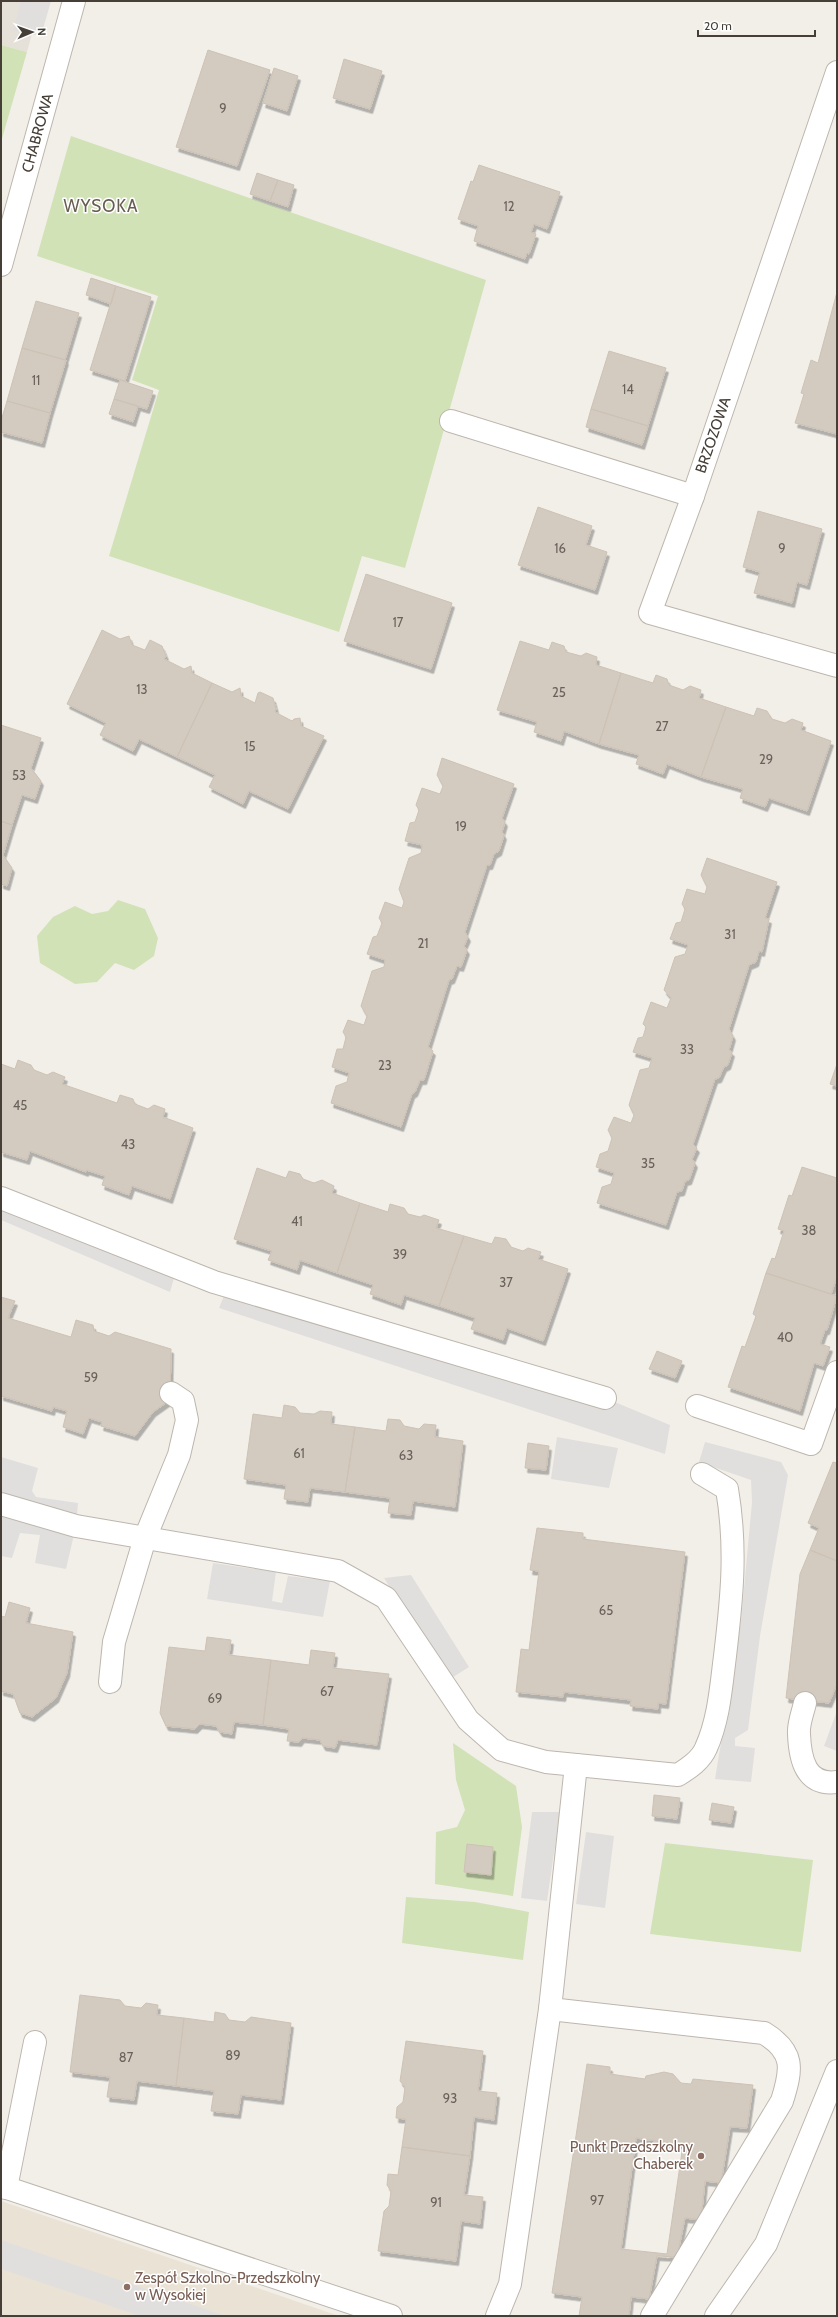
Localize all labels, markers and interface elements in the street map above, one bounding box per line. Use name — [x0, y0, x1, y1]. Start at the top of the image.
north arrow — [12, 12, 52, 52]
scale bar — [698, 12, 815, 38]
text: 20 m — [704, 18, 732, 33]
text: N — [35, 28, 49, 36]
street label: CHABROWA — [18, 91, 57, 175]
house number: 9 — [219, 100, 227, 116]
district label: WYSOKA — [64, 196, 138, 216]
house number: 12 — [503, 198, 515, 214]
house number: 11 — [32, 372, 40, 388]
house number: 14 — [622, 381, 634, 397]
street label: BRZOZOWA — [692, 394, 735, 476]
house number: 16 — [554, 540, 566, 556]
house number: 9 — [778, 540, 786, 556]
house number: 17 — [393, 614, 404, 630]
house number: 13 — [136, 681, 148, 697]
house number: 25 — [552, 684, 566, 700]
house number: 27 — [655, 718, 669, 734]
house number: 15 — [244, 738, 256, 754]
house number: 29 — [759, 751, 773, 767]
house number: 53 — [12, 767, 26, 783]
house number: 19 — [455, 818, 467, 834]
house number: 31 — [724, 926, 736, 942]
house number: 21 — [417, 935, 429, 951]
house number: 33 — [680, 1041, 694, 1057]
house number: 23 — [378, 1057, 392, 1073]
house number: 45 — [13, 1097, 27, 1113]
house number: 43 — [121, 1136, 135, 1152]
house number: 35 — [641, 1155, 655, 1171]
house number: 41 — [291, 1213, 303, 1229]
house number: 38 — [802, 1222, 817, 1238]
house number: 39 — [393, 1246, 407, 1262]
house number: 37 — [499, 1274, 513, 1290]
house number: 40 — [777, 1329, 793, 1345]
house number: 59 — [84, 1369, 98, 1385]
house number: 61 — [293, 1445, 305, 1461]
house number: 63 — [399, 1447, 413, 1463]
house number: 65 — [599, 1602, 613, 1618]
house number: 67 — [320, 1683, 334, 1699]
house number: 69 — [208, 1690, 222, 1706]
house number: 89 — [225, 2047, 241, 2063]
house number: 87 — [119, 2049, 134, 2065]
house number: 93 — [443, 2090, 457, 2106]
place label: Punkt Przedszkolny Chaberek — [570, 2138, 693, 2173]
marker: Punkt Przedszkolny Chaberek — [696, 2151, 706, 2161]
house number: 97 — [590, 2192, 604, 2208]
house number: 91 — [430, 2194, 442, 2210]
place label: Zespół Szkolno-Przedszkolny w Wysokiej — [135, 2269, 321, 2304]
marker: Zespół Szkolno-Przedszkolny w Wysokiej — [122, 2282, 132, 2292]

